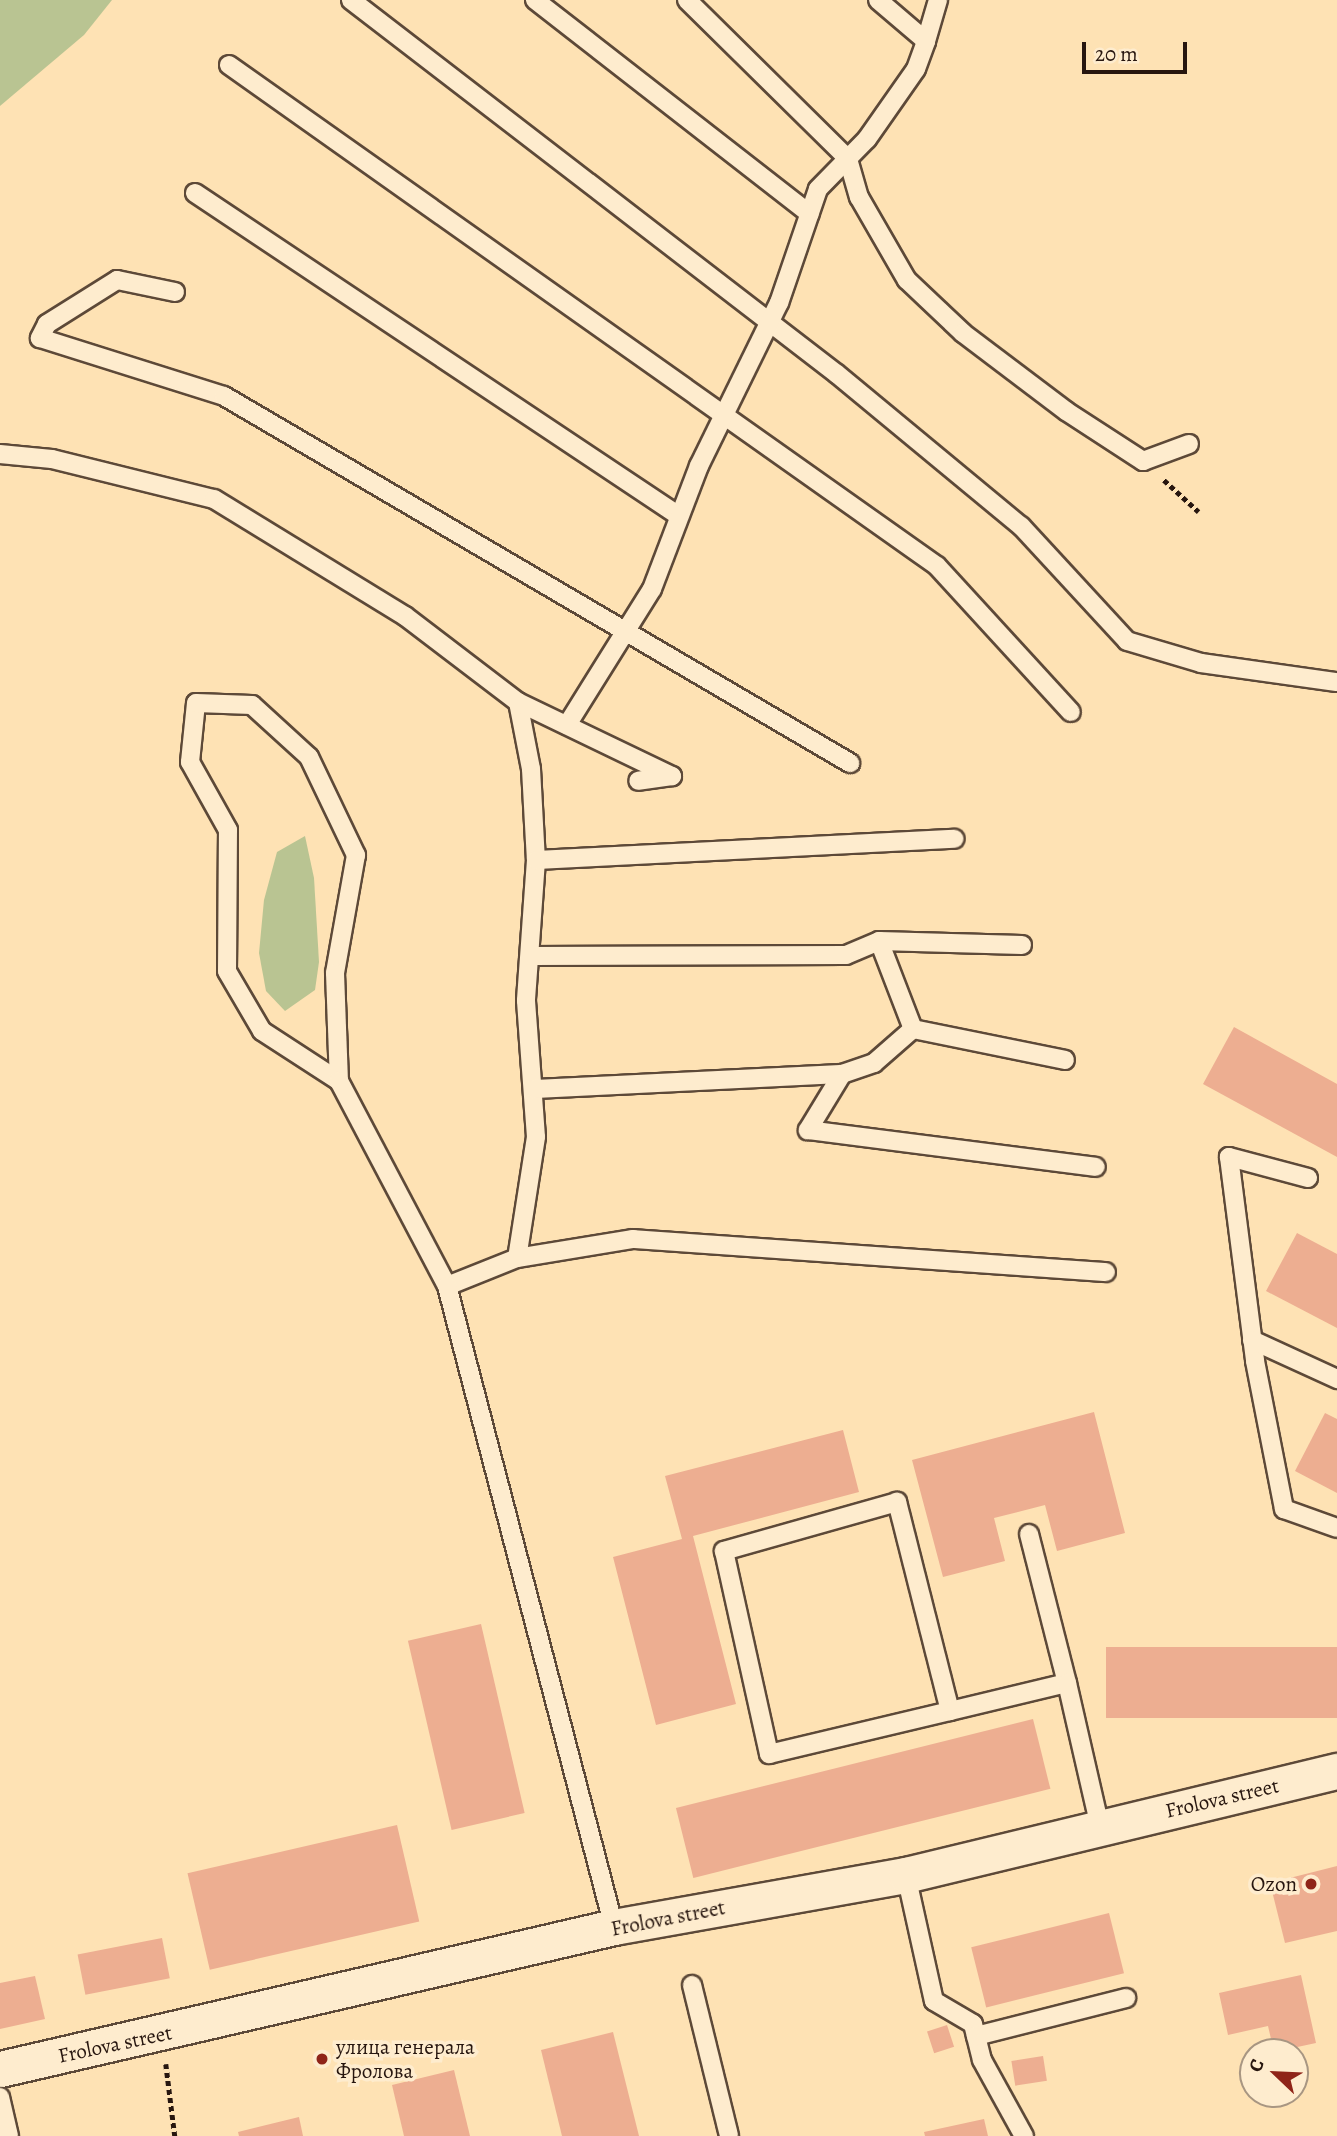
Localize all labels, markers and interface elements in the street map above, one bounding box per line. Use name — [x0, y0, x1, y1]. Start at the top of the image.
scale bar — [1085, 28, 1190, 72]
text: 20 m — [1095, 40, 1138, 68]
street label: Frolova street — [1163, 1773, 1281, 1823]
place label: Ozon — [1251, 1871, 1297, 1897]
marker: Ozon — [1303, 1876, 1319, 1892]
street label: Frolova street — [609, 1895, 727, 1941]
street label: Frolova street — [56, 2020, 174, 2068]
place label: улица генерала Фролова — [336, 2034, 475, 2084]
north arrow — [1239, 2038, 1309, 2108]
marker: улица генерала Фролова — [314, 2051, 330, 2067]
text: С — [1242, 2055, 1271, 2076]

